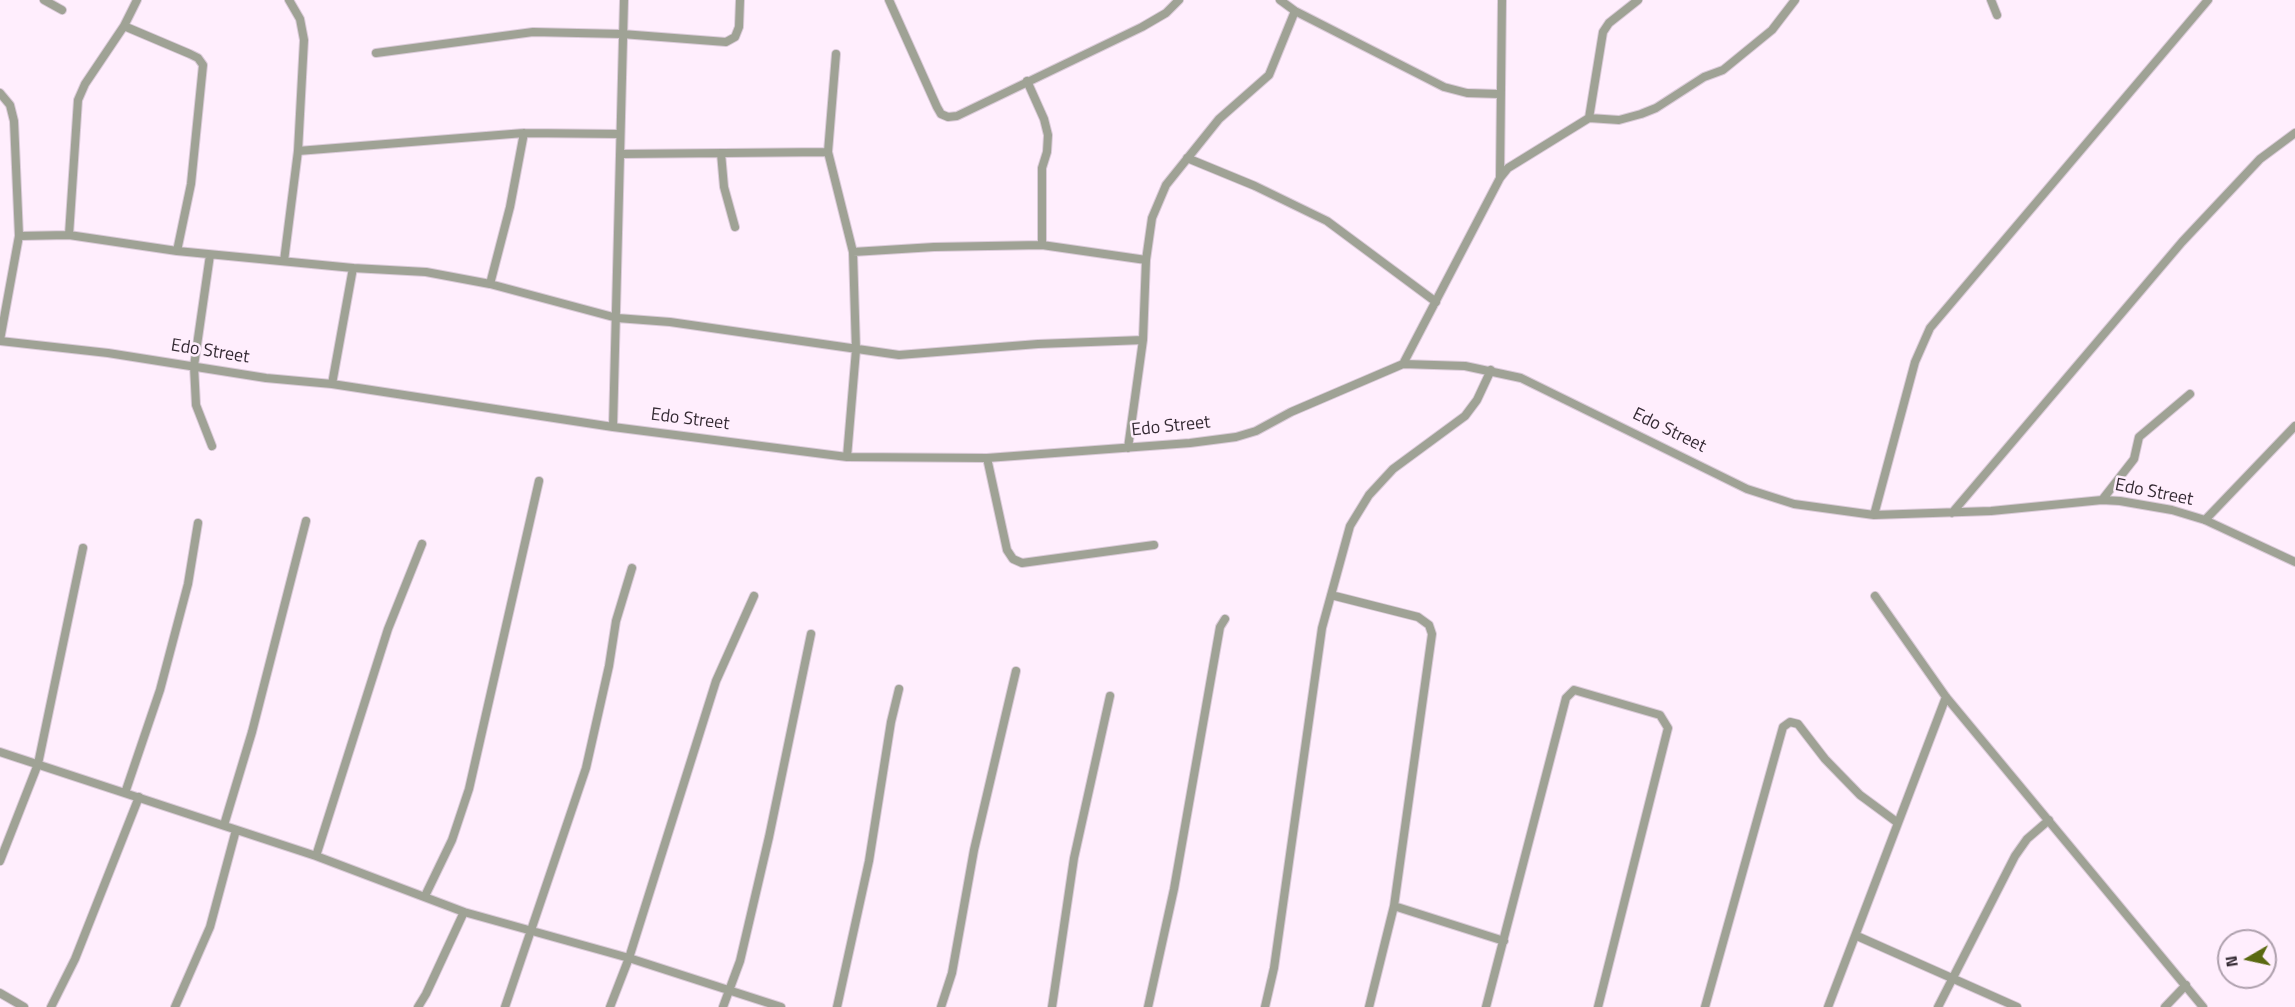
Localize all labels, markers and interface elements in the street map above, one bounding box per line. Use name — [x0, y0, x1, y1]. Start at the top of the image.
street label: Edo Street — [169, 335, 251, 369]
street label: Edo Street — [649, 404, 731, 436]
street label: Edo Street — [1629, 404, 1709, 458]
street label: Edo Street — [1130, 412, 1212, 442]
street label: Edo Street — [2113, 475, 2195, 511]
north arrow — [2217, 929, 2277, 989]
text: N — [2218, 954, 2244, 969]

